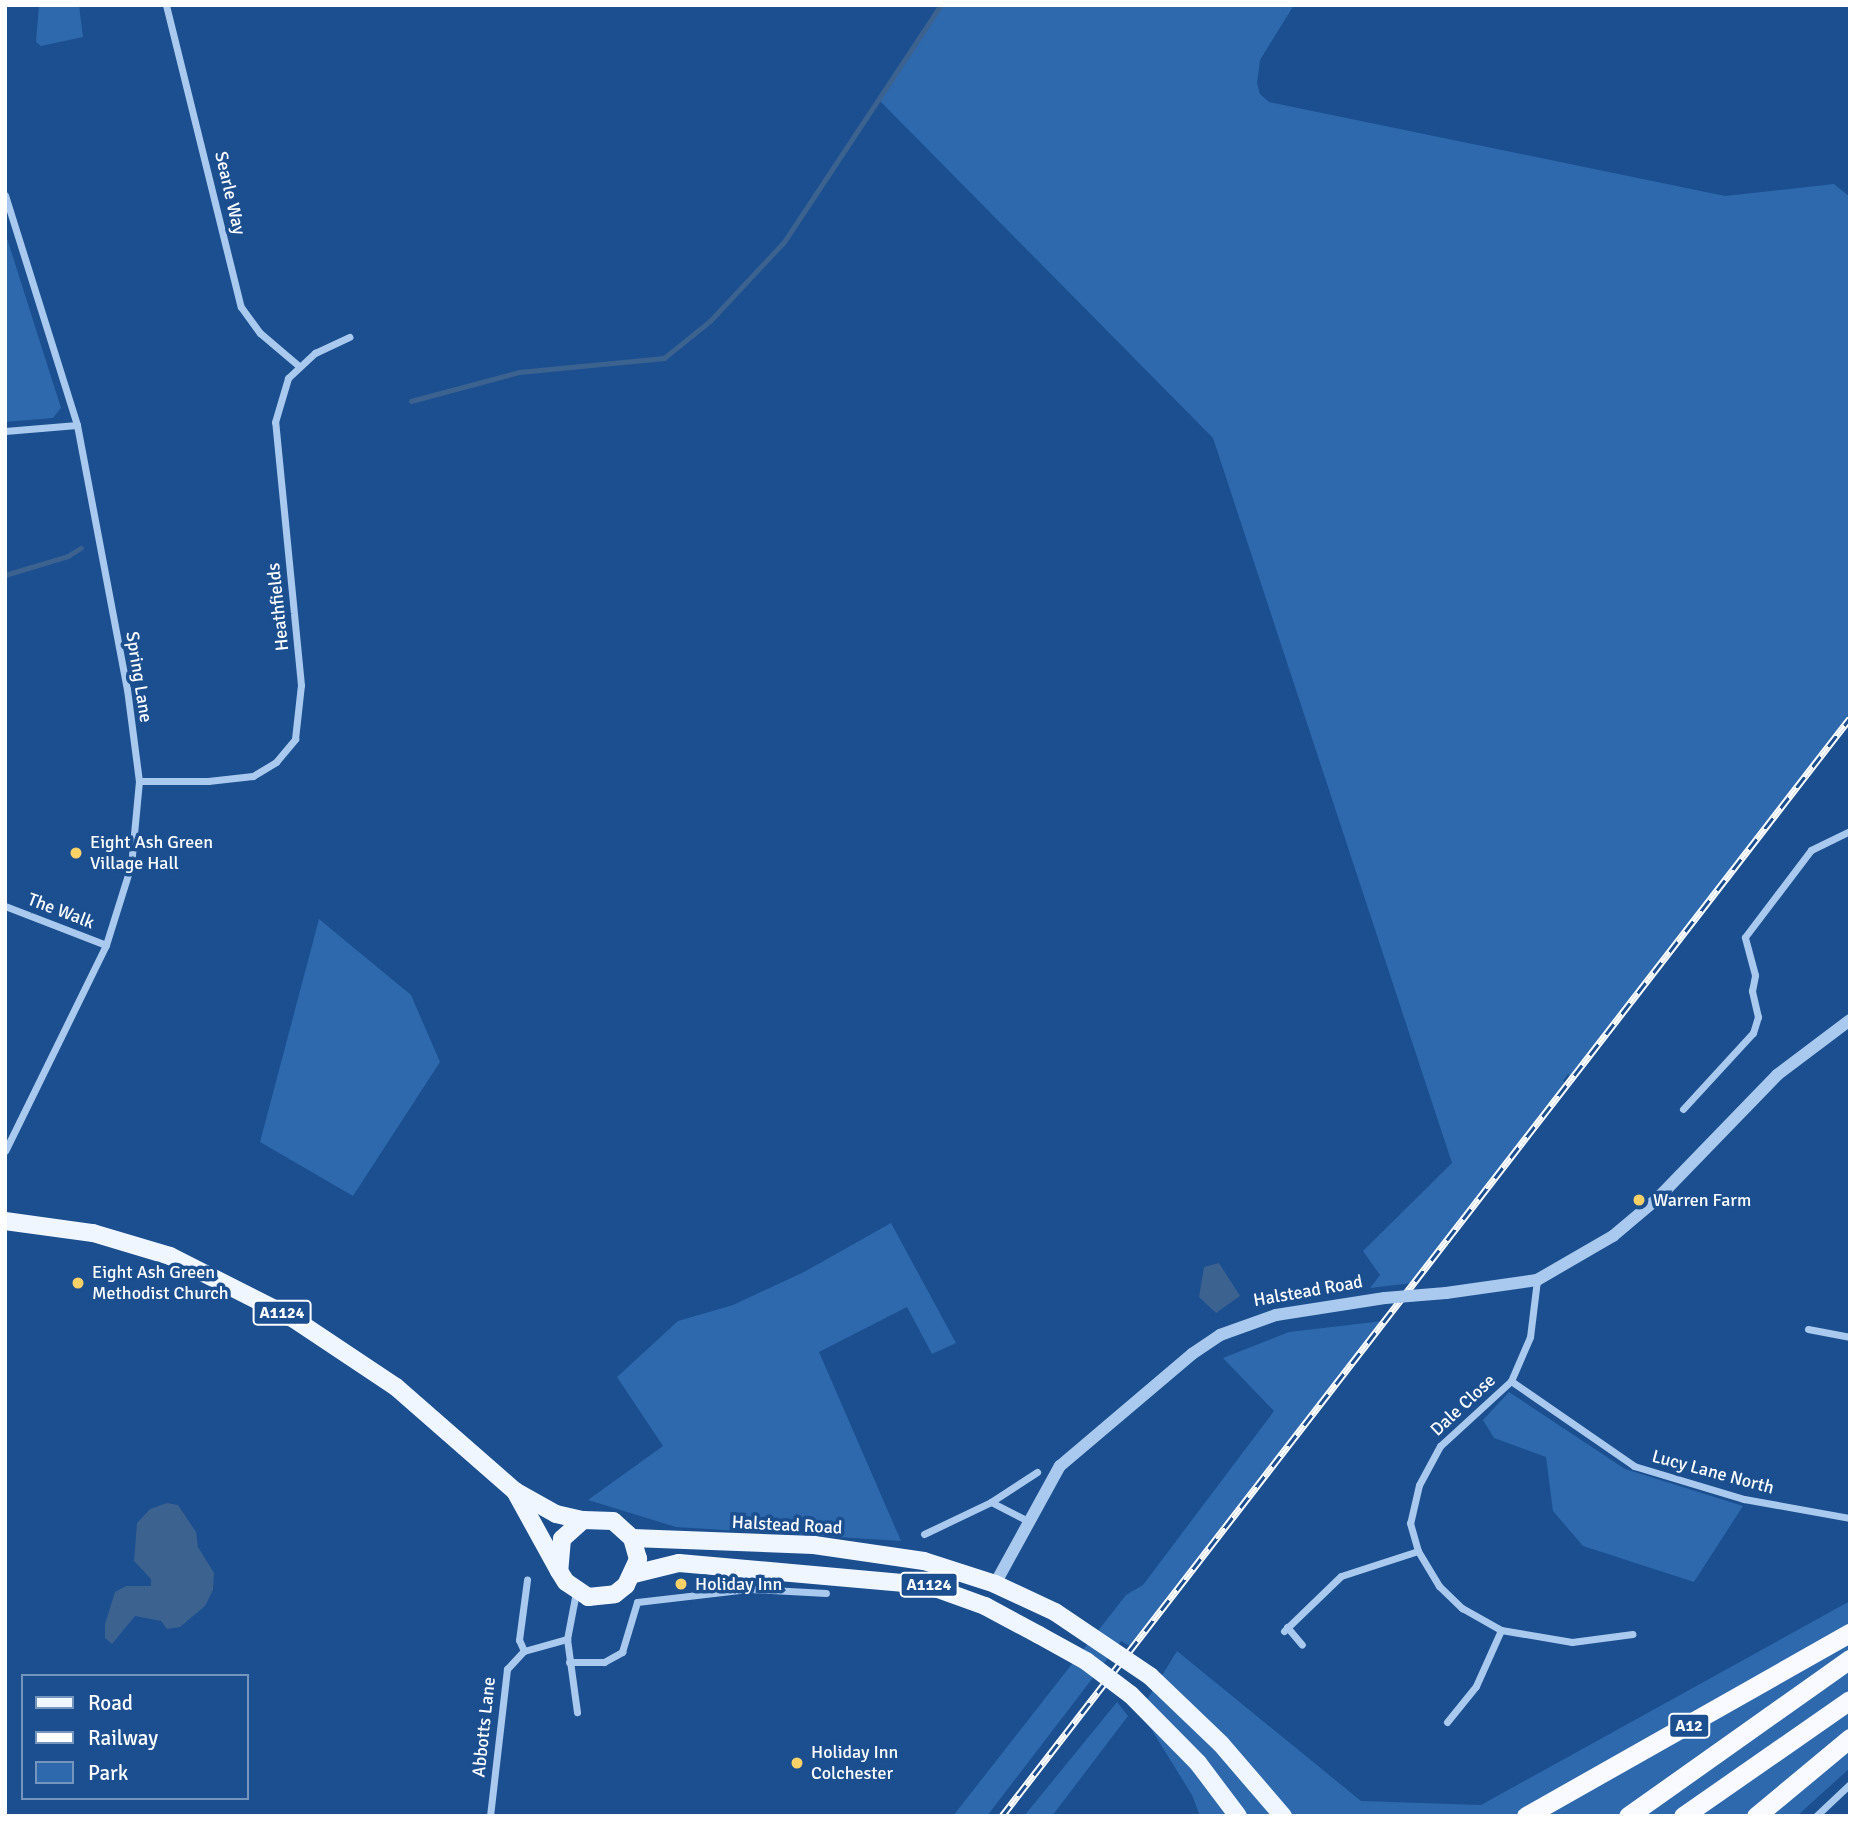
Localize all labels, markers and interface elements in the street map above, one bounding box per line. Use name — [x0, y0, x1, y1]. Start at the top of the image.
street label: Searle Way — [210, 149, 250, 237]
street label: Heathfields — [263, 562, 293, 652]
street label: Spring Lane — [121, 630, 157, 724]
place label: Eight Ash Green Village Hall — [90, 832, 213, 874]
marker: Eight Ash Green Village Hall — [68, 845, 84, 861]
street label: The Walk — [25, 888, 97, 934]
place label: Warren Farm — [1653, 1189, 1751, 1211]
marker: Warren Farm — [1631, 1192, 1647, 1208]
place label: Eight Ash Green Methodist Church — [92, 1262, 229, 1304]
street label: Halstead Road — [1252, 1271, 1364, 1311]
marker: Eight Ash Green Methodist Church — [70, 1275, 86, 1291]
road number: A1124 — [252, 1301, 312, 1326]
street label: Dale Close — [1426, 1370, 1500, 1440]
street label: Lucy Lane North — [1650, 1445, 1776, 1499]
street label: Halstead Road — [731, 1511, 843, 1539]
road number: A1124 — [899, 1572, 959, 1597]
place label: Holiday Inn — [695, 1573, 782, 1595]
marker: Holiday Inn — [673, 1576, 689, 1592]
legend — [21, 1674, 248, 1800]
street label: Abbotts Lane — [468, 1676, 500, 1778]
text: Road — [88, 1690, 133, 1716]
road number: A12 — [1668, 1714, 1710, 1738]
text: Railway — [88, 1725, 158, 1751]
place label: Holiday Inn Colchester — [811, 1742, 898, 1784]
marker: Holiday Inn Colchester — [789, 1755, 805, 1771]
text: Park — [88, 1760, 128, 1786]

